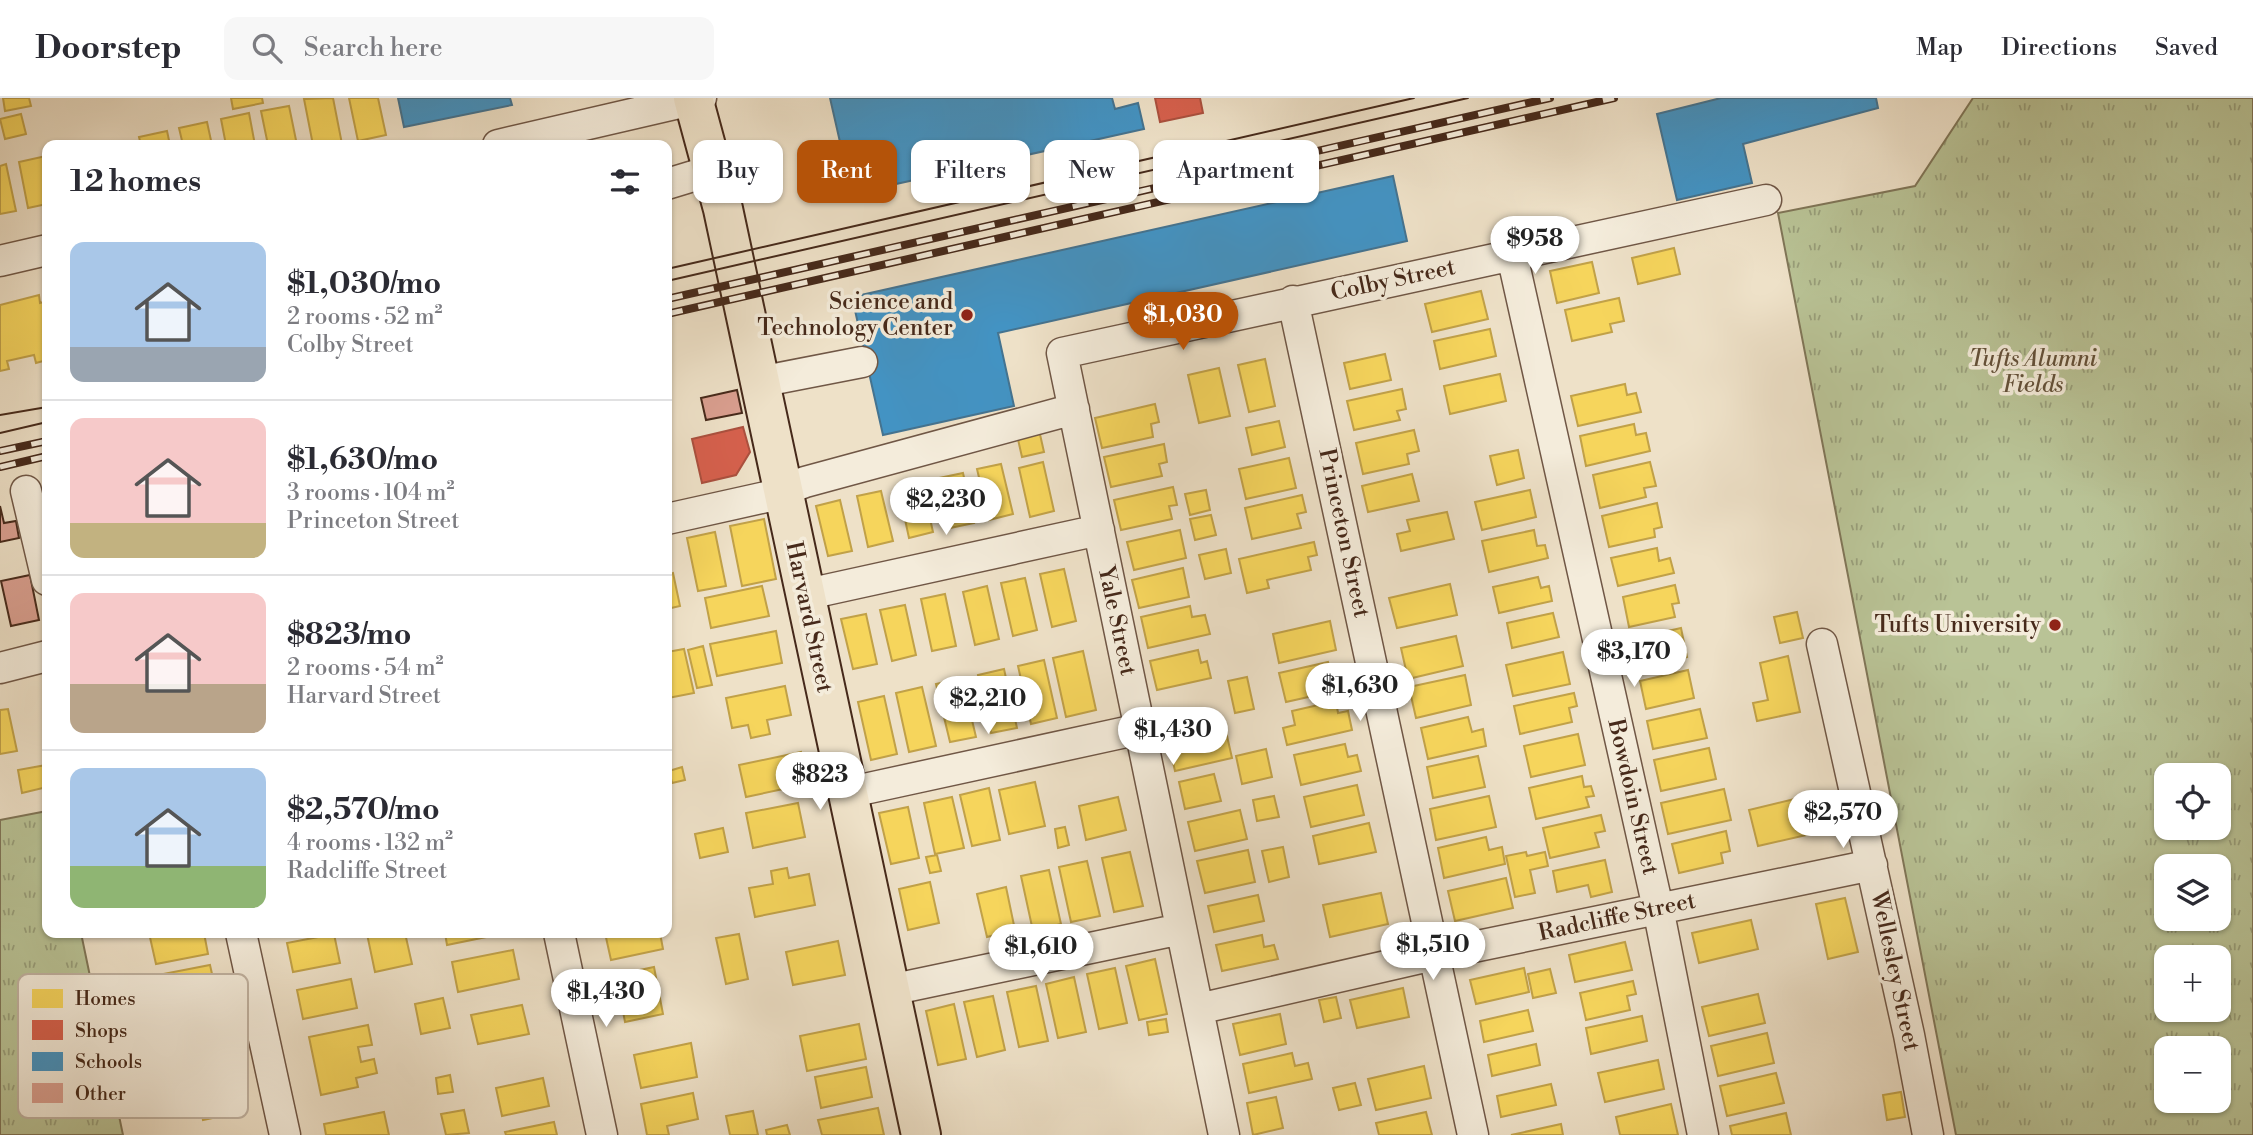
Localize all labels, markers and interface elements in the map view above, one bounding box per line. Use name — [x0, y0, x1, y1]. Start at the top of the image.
search box — [224, 17, 714, 80]
text: Doorstep — [35, 28, 182, 69]
icon: search — [248, 29, 286, 67]
text: Search here — [304, 32, 443, 64]
text: Map — [1916, 33, 1963, 63]
text: Directions — [2001, 33, 2117, 63]
text: Saved — [2155, 33, 2218, 63]
chip: Buy — [693, 140, 783, 203]
chip: Rent — [797, 140, 897, 203]
chip: Filters — [911, 140, 1030, 203]
chip: New — [1044, 140, 1139, 203]
chip: Apartment — [1153, 140, 1319, 203]
text: 12 homes — [70, 163, 201, 201]
icon: filters — [606, 163, 644, 201]
pin: $958 — [1494, 216, 1576, 276]
text: $958 — [1506, 225, 1564, 253]
street label: Colby Street — [1328, 253, 1458, 307]
text: $1,030/mo — [287, 265, 441, 303]
icon: home — [126, 270, 210, 354]
place label: Science and Technology Center — [757, 288, 953, 342]
pin: $1,030 — [1126, 292, 1240, 352]
text: $1,030 — [1143, 301, 1223, 329]
text: 2 rooms · 52 m² — [287, 303, 443, 331]
marker: Science and Technology Center — [959, 307, 975, 323]
text: Colby Street — [287, 331, 414, 359]
park label: Tufts Alumni Fields — [1969, 345, 2098, 399]
text: $1,630/mo — [287, 441, 438, 479]
icon: home — [126, 446, 210, 530]
street label: Princeton Street — [1312, 446, 1376, 620]
pin: $2,230 — [889, 478, 1003, 537]
text: 3 rooms · 104 m² — [287, 479, 455, 507]
text: $2,230 — [906, 486, 986, 514]
text: Princeton Street — [287, 507, 459, 535]
street label: Harvard Street — [779, 539, 839, 695]
street label: Yale Street — [1092, 563, 1142, 678]
place label: Tufts University — [1874, 611, 2042, 639]
text: $823/mo — [287, 616, 411, 654]
marker: Tufts University — [2047, 617, 2063, 633]
icon: home — [126, 621, 210, 705]
pin: $3,170 — [1577, 630, 1691, 689]
text: $3,170 — [1597, 638, 1671, 666]
text: 2 rooms · 54 m² — [287, 654, 444, 682]
pin: $1,630 — [1303, 664, 1417, 723]
text: $1,630 — [1321, 672, 1399, 700]
pin: $2,210 — [931, 676, 1045, 736]
text: Harvard Street — [287, 682, 441, 710]
text: $2,210 — [950, 685, 1026, 713]
pin: $1,430 — [1116, 708, 1230, 767]
street label: Bowdoin Street — [1601, 715, 1665, 878]
text: $1,430 — [1134, 716, 1212, 744]
pin: $823 — [779, 752, 861, 812]
text: $823 — [792, 761, 848, 789]
map controls — [2154, 763, 2231, 1113]
button: locate — [2154, 763, 2231, 840]
pin: $2,570 — [1786, 790, 1900, 850]
text: $2,570/mo — [287, 791, 440, 829]
icon: home — [126, 796, 210, 880]
text: $2,570 — [1804, 799, 1882, 827]
text: 4 rooms · 132 m² — [287, 829, 453, 857]
button: layers — [2154, 854, 2231, 931]
text: Radcliffe Street — [287, 857, 447, 885]
street label: Radcliffe Street — [1536, 887, 1698, 947]
street label: Wellesley Street — [1864, 887, 1926, 1054]
pin: $1,510 — [1376, 922, 1490, 982]
pin: $1,610 — [984, 924, 1098, 984]
text: $1,510 — [1396, 931, 1470, 959]
text: $1,610 — [1005, 933, 1077, 961]
button: + — [2154, 945, 2231, 1022]
pin: $1,430 — [549, 970, 663, 1029]
legend — [18, 974, 248, 1118]
text: $1,430 — [567, 978, 645, 1006]
text: Homes — [75, 987, 135, 1011]
text: Shops — [75, 1019, 127, 1043]
button: − — [2154, 1036, 2231, 1113]
text: Schools — [75, 1050, 142, 1074]
text: Other — [75, 1082, 126, 1106]

